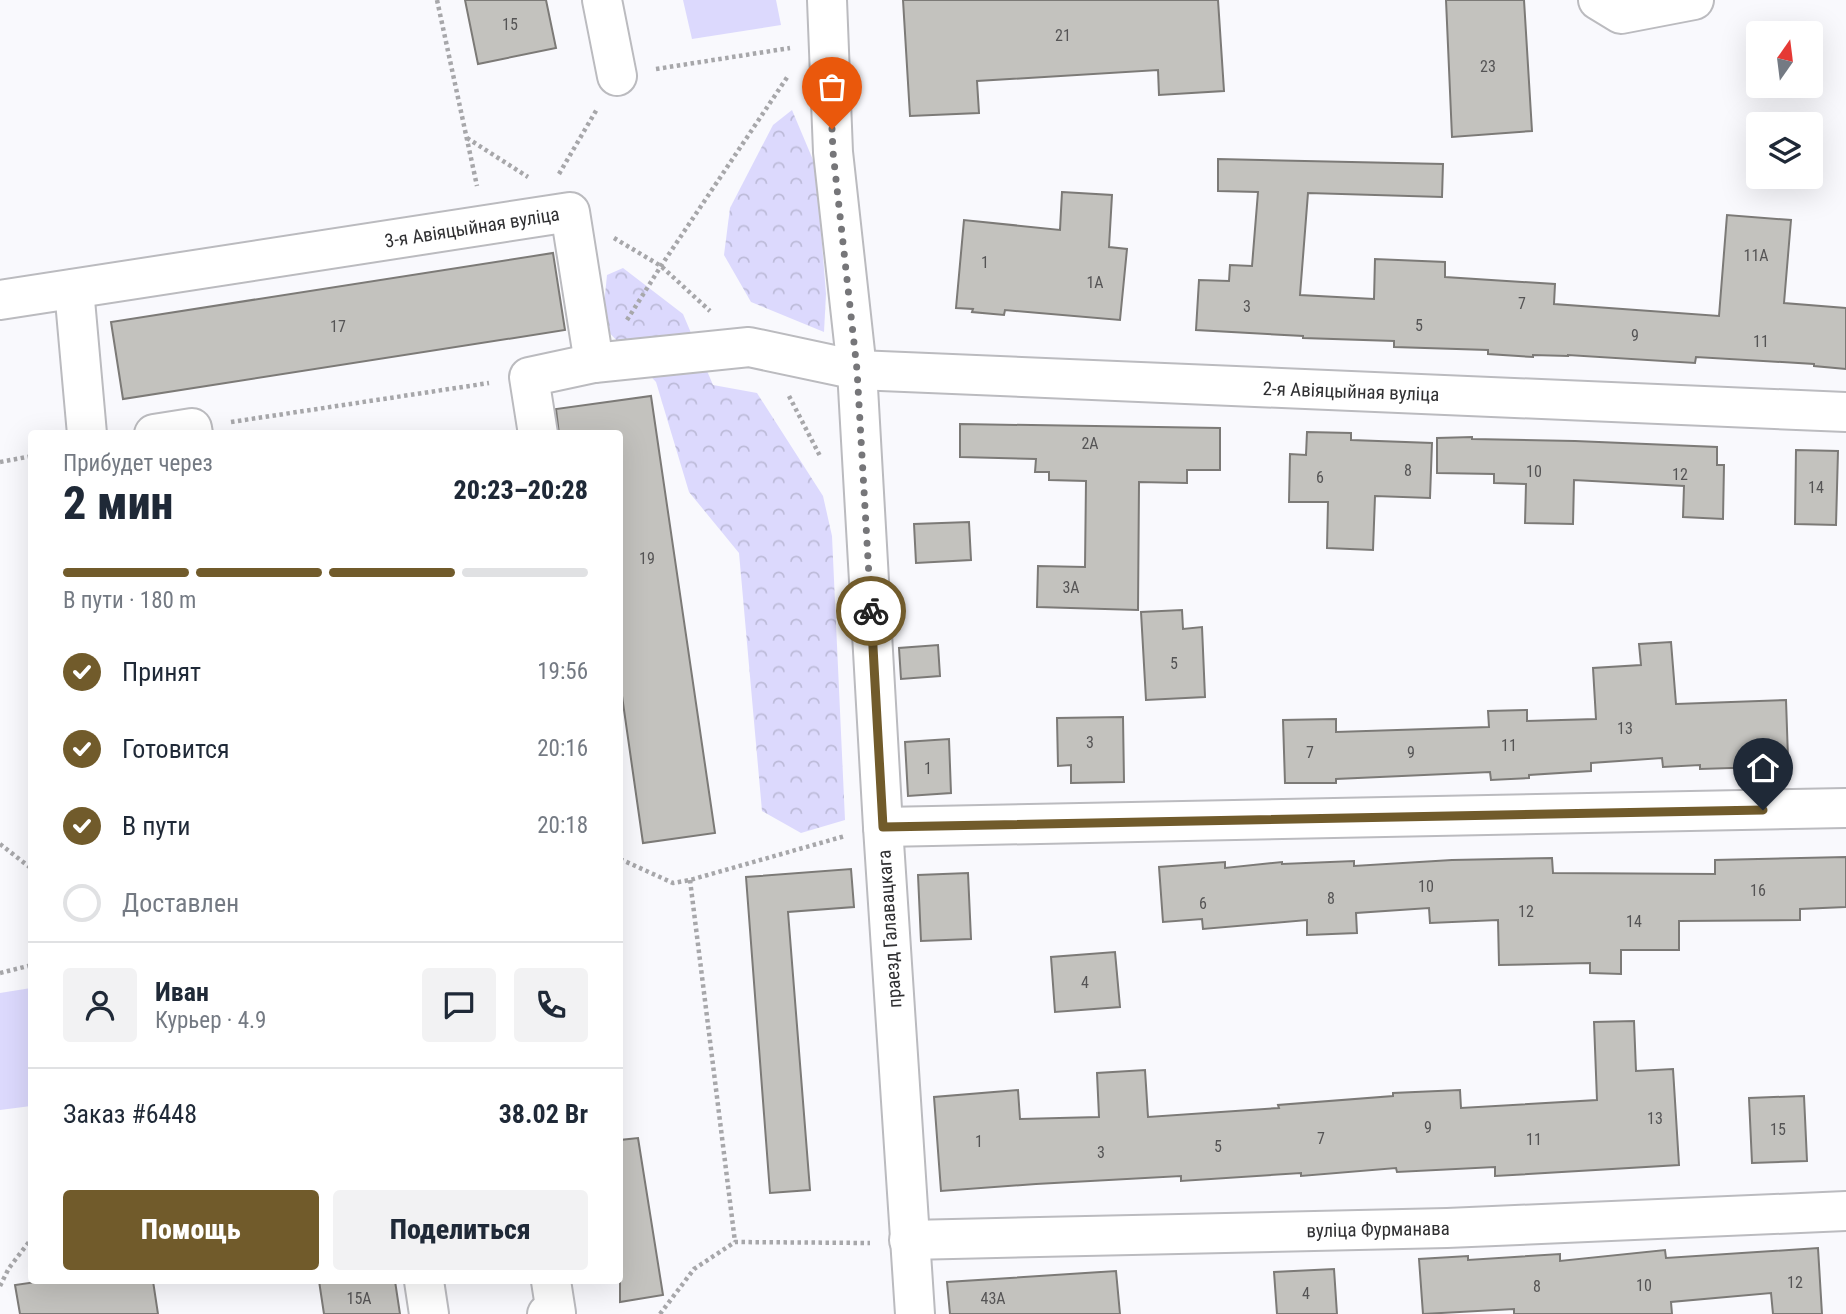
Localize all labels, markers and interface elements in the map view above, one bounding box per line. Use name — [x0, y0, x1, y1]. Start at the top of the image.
house number: 15 — [502, 15, 518, 34]
north arrow — [1746, 21, 1824, 98]
map controls — [1746, 21, 1823, 189]
house number: 21 — [1055, 26, 1071, 45]
pin — [802, 57, 862, 129]
house number: 23 — [1480, 57, 1496, 76]
icon: bag — [813, 68, 851, 106]
button: layers — [1746, 112, 1823, 189]
street label: 3-я Авіяцыйная вуліца — [383, 202, 561, 253]
house number: 11А — [1743, 246, 1769, 265]
house number: 1 — [981, 253, 989, 272]
house number: 1А — [1086, 273, 1104, 292]
house number: 7 — [1518, 294, 1526, 313]
house number: 3 — [1243, 297, 1251, 316]
house number: 5 — [1415, 316, 1423, 335]
house number: 17 — [330, 317, 346, 336]
house number: 9 — [1631, 326, 1639, 345]
house number: 11 — [1753, 332, 1769, 351]
street label: 2-я Авіяцыйная вуліца — [1262, 377, 1440, 406]
house number: 2А — [1081, 434, 1099, 453]
text: Прибудет через — [63, 450, 213, 477]
house number: 8 — [1404, 461, 1412, 480]
house number: 10 — [1526, 462, 1542, 481]
house number: 12 — [1672, 465, 1688, 484]
house number: 6 — [1316, 468, 1324, 487]
text: 20:23–20:28 — [454, 475, 588, 505]
text: 2 мин — [63, 476, 173, 530]
house number: 14 — [1808, 478, 1824, 497]
house number: 19 — [639, 549, 655, 568]
courier — [836, 576, 906, 646]
house number: 3А — [1062, 578, 1080, 597]
text: В пути · 180 m — [63, 587, 196, 614]
icon: bike — [852, 592, 890, 630]
icon: check — [63, 653, 101, 691]
house number: 5 — [1170, 654, 1178, 673]
text: Принят — [122, 657, 201, 687]
text: 19:56 — [537, 658, 588, 685]
house number: 13 — [1617, 719, 1633, 738]
icon: check — [63, 730, 101, 768]
house number: 3 — [1086, 733, 1094, 752]
text: Готовится — [122, 734, 230, 764]
text: 20:16 — [537, 735, 588, 762]
house number: 11 — [1501, 736, 1517, 755]
pin — [1733, 738, 1793, 810]
house number: 7 — [1306, 743, 1314, 762]
house number: 9 — [1407, 743, 1415, 762]
icon: home — [1744, 749, 1782, 787]
house number: 1 — [924, 759, 932, 778]
icon: check — [63, 807, 101, 845]
text: В пути — [122, 811, 191, 841]
text: 20:18 — [537, 812, 588, 839]
street label: праезд Галавацкага — [873, 849, 906, 1009]
house number: 10 — [1418, 877, 1434, 896]
house number: 16 — [1750, 881, 1766, 900]
text: Доставлен — [122, 888, 239, 918]
house number: 8 — [1327, 889, 1335, 908]
house number: 6 — [1199, 894, 1207, 913]
house number: 12 — [1518, 902, 1534, 921]
house number: 14 — [1626, 912, 1642, 931]
button: person — [63, 968, 137, 1042]
button: chat — [422, 968, 496, 1042]
button: phone — [514, 968, 588, 1042]
house number: 4 — [1081, 973, 1089, 992]
text: Иван — [155, 977, 209, 1007]
text: Курьер · 4.9 — [155, 1007, 266, 1034]
text: Заказ #6448 — [63, 1099, 197, 1129]
text: 38.02 Br — [499, 1099, 588, 1129]
house number: 13 — [1647, 1109, 1663, 1128]
house number: 9 — [1424, 1118, 1432, 1137]
house number: 15 — [1770, 1120, 1786, 1139]
house number: 7 — [1317, 1129, 1325, 1148]
house number: 11 — [1526, 1130, 1542, 1149]
house number: 1 — [975, 1132, 983, 1151]
house number: 5 — [1214, 1137, 1222, 1156]
house number: 3 — [1097, 1143, 1105, 1162]
button: Помощь — [63, 1190, 319, 1270]
button: Поделиться — [333, 1190, 588, 1270]
street label: вуліца Фурманава — [1306, 1217, 1450, 1242]
house number: 12 — [1787, 1273, 1803, 1292]
house number: 10 — [1636, 1276, 1652, 1295]
house number: 8 — [1533, 1277, 1541, 1296]
house number: 4 — [1302, 1284, 1310, 1303]
house number: 15А — [346, 1289, 372, 1308]
house number: 43А — [980, 1289, 1006, 1308]

